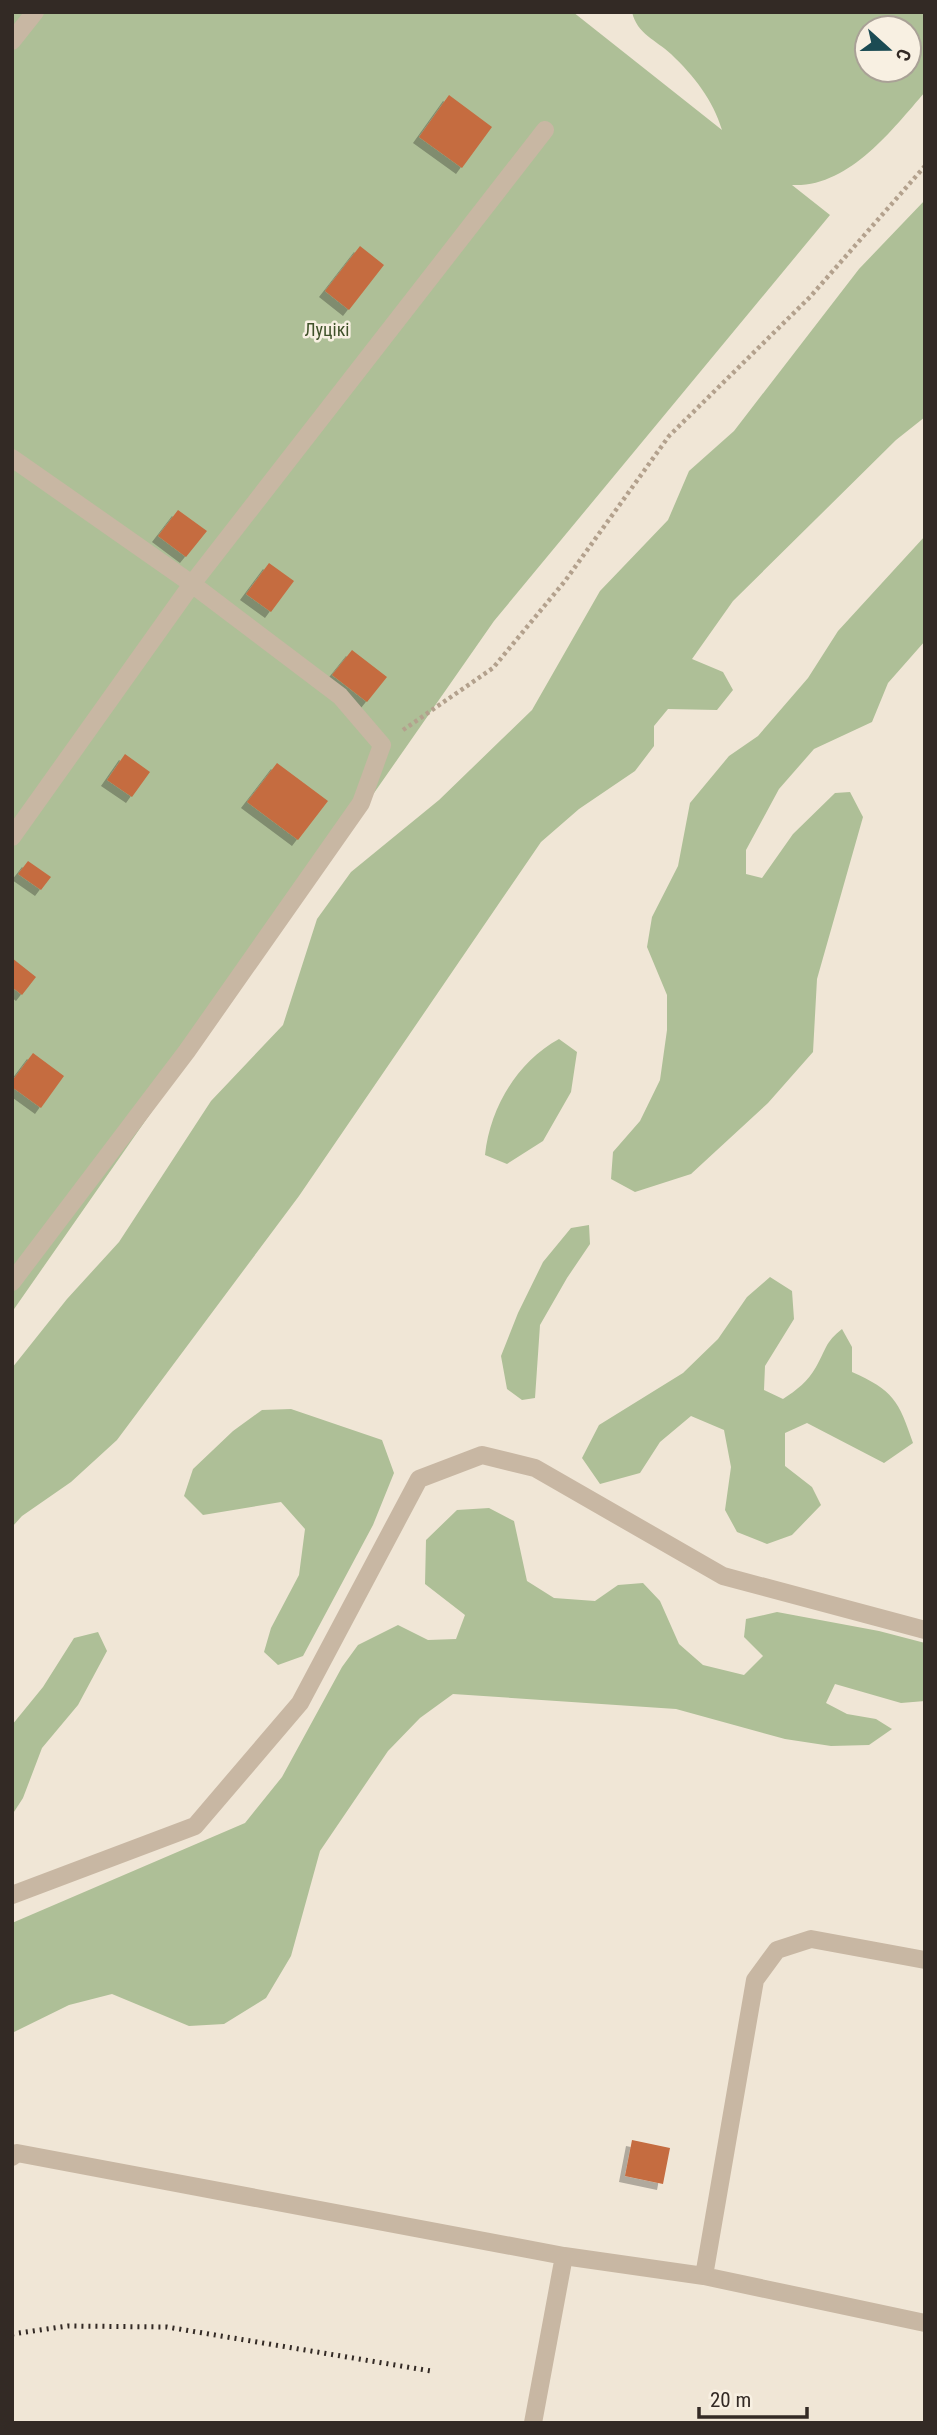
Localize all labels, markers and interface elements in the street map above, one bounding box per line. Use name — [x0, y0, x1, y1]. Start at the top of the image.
north arrow — [853, 14, 923, 84]
text: С — [891, 46, 916, 64]
park label: Луцікі — [305, 319, 349, 340]
scale bar — [699, 2376, 808, 2420]
text: 20 m — [710, 2388, 751, 2412]

